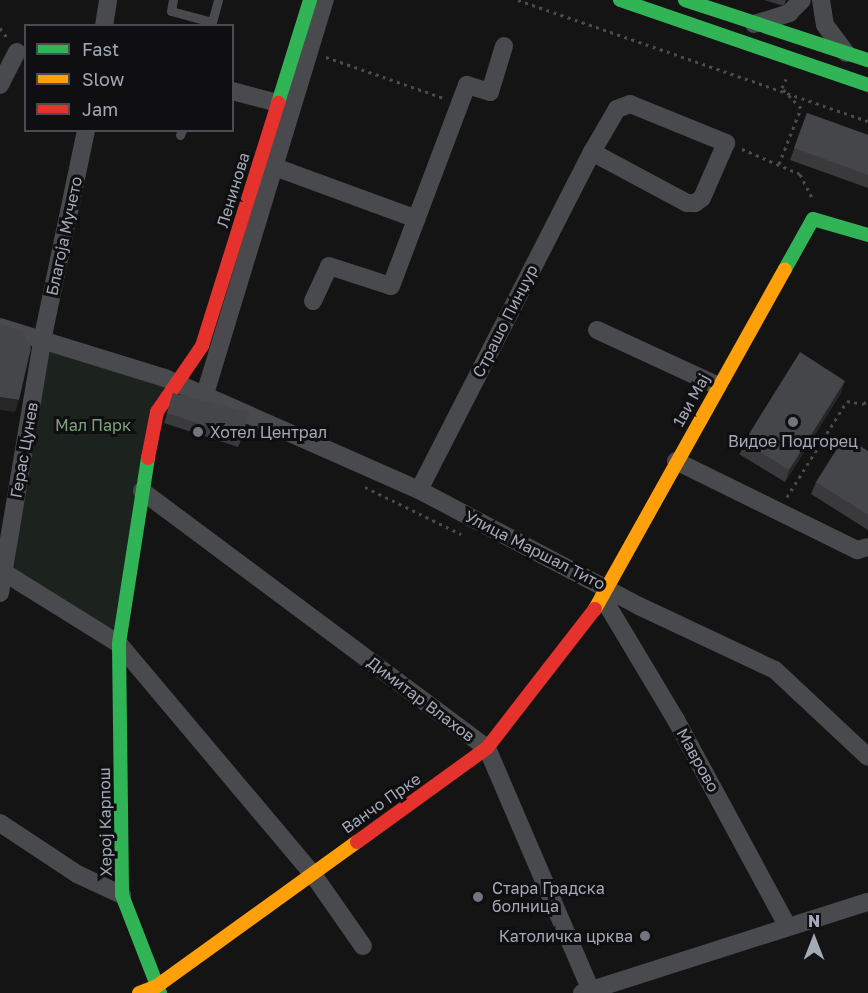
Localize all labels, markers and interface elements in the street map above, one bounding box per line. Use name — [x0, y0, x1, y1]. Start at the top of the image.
legend — [24, 24, 234, 132]
text: Fast — [82, 38, 119, 60]
text: Slow — [82, 68, 124, 90]
text: Jam — [82, 98, 118, 120]
street label: Ленинова — [212, 150, 254, 230]
street label: Благоја Мучето — [42, 175, 86, 297]
street label: Страшо Пинџур — [468, 261, 542, 381]
street label: 1ви Мај — [669, 370, 713, 430]
street label: Герас Цунев — [6, 401, 42, 499]
park label: Мал Парк — [55, 415, 131, 435]
marker: Видое Подгорец — [786, 415, 800, 429]
place label: Хотел Централ — [210, 422, 327, 442]
marker: Хотел Централ — [191, 425, 205, 439]
place label: Видое Подгорец — [728, 431, 858, 451]
street label: Улица Маршал Тито — [461, 506, 609, 594]
street label: Димитар Влахов — [364, 652, 478, 746]
street label: Маврово — [673, 725, 723, 795]
street label: Херој Карпош — [94, 767, 116, 877]
street label: Ванчо Прке — [338, 769, 424, 837]
place label: Стара Градска болница — [492, 878, 605, 916]
marker: Стара Градска болница — [469, 888, 487, 906]
north arrow — [784, 909, 844, 969]
text: N — [808, 911, 820, 931]
place label: Католичка црква — [499, 926, 633, 946]
marker: Католичка црква — [638, 929, 652, 943]

